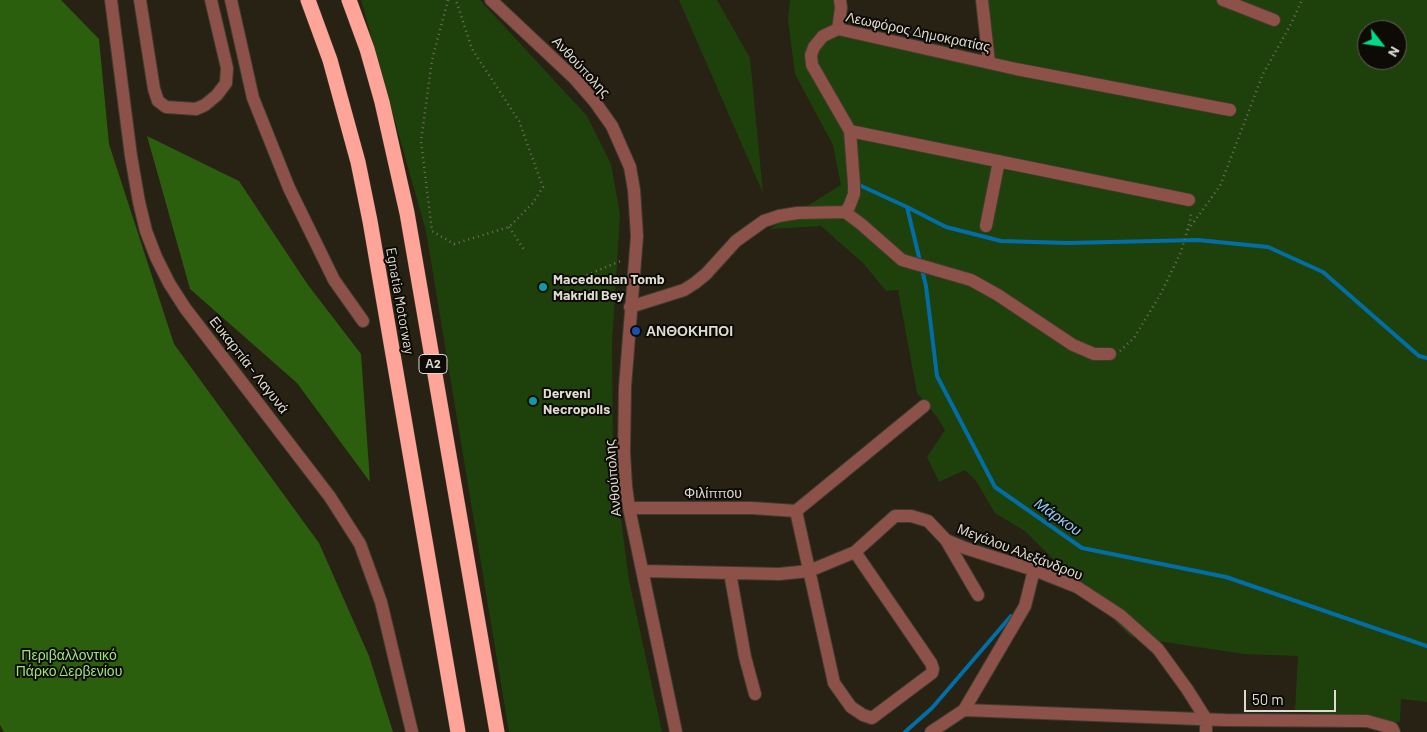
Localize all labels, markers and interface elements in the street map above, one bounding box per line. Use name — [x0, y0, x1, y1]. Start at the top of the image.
street label: Λεωφόρος Δημοκρατίας — [844, 8, 992, 56]
north arrow — [1357, 20, 1407, 70]
street label: Ανθούπολης — [548, 33, 614, 101]
text: N — [1385, 44, 1404, 61]
street label: Egnatia Motorway — [382, 246, 418, 356]
place label: Macedonian Tomb Makridi Bey — [553, 271, 665, 304]
marker: Macedonian Tomb Makridi Bey — [537, 281, 549, 293]
street label: Ευκαρπία - Λαγυνά — [206, 313, 292, 417]
place label: ΑΝΘΟΚΗΠΟΙ — [646, 323, 733, 339]
marker: ΑΝΘΟΚΗΠΟΙ — [630, 325, 642, 337]
road number: Α2 — [419, 354, 447, 374]
place label: Derveni Necropolis — [543, 385, 610, 418]
marker: Derveni Necropolis — [527, 395, 539, 407]
street label: Ανθούπολης — [601, 439, 625, 517]
street label: Φιλίππου — [684, 485, 742, 501]
water label: Μάρκου — [1031, 494, 1085, 540]
street label: Μεγάλου Αλεξάνδρου — [955, 520, 1085, 584]
park label: Περιβαλλοντικό Πάρκο Δερβενίου — [16, 647, 122, 680]
scale bar — [1247, 680, 1340, 712]
text: 50 m — [1252, 690, 1284, 708]

